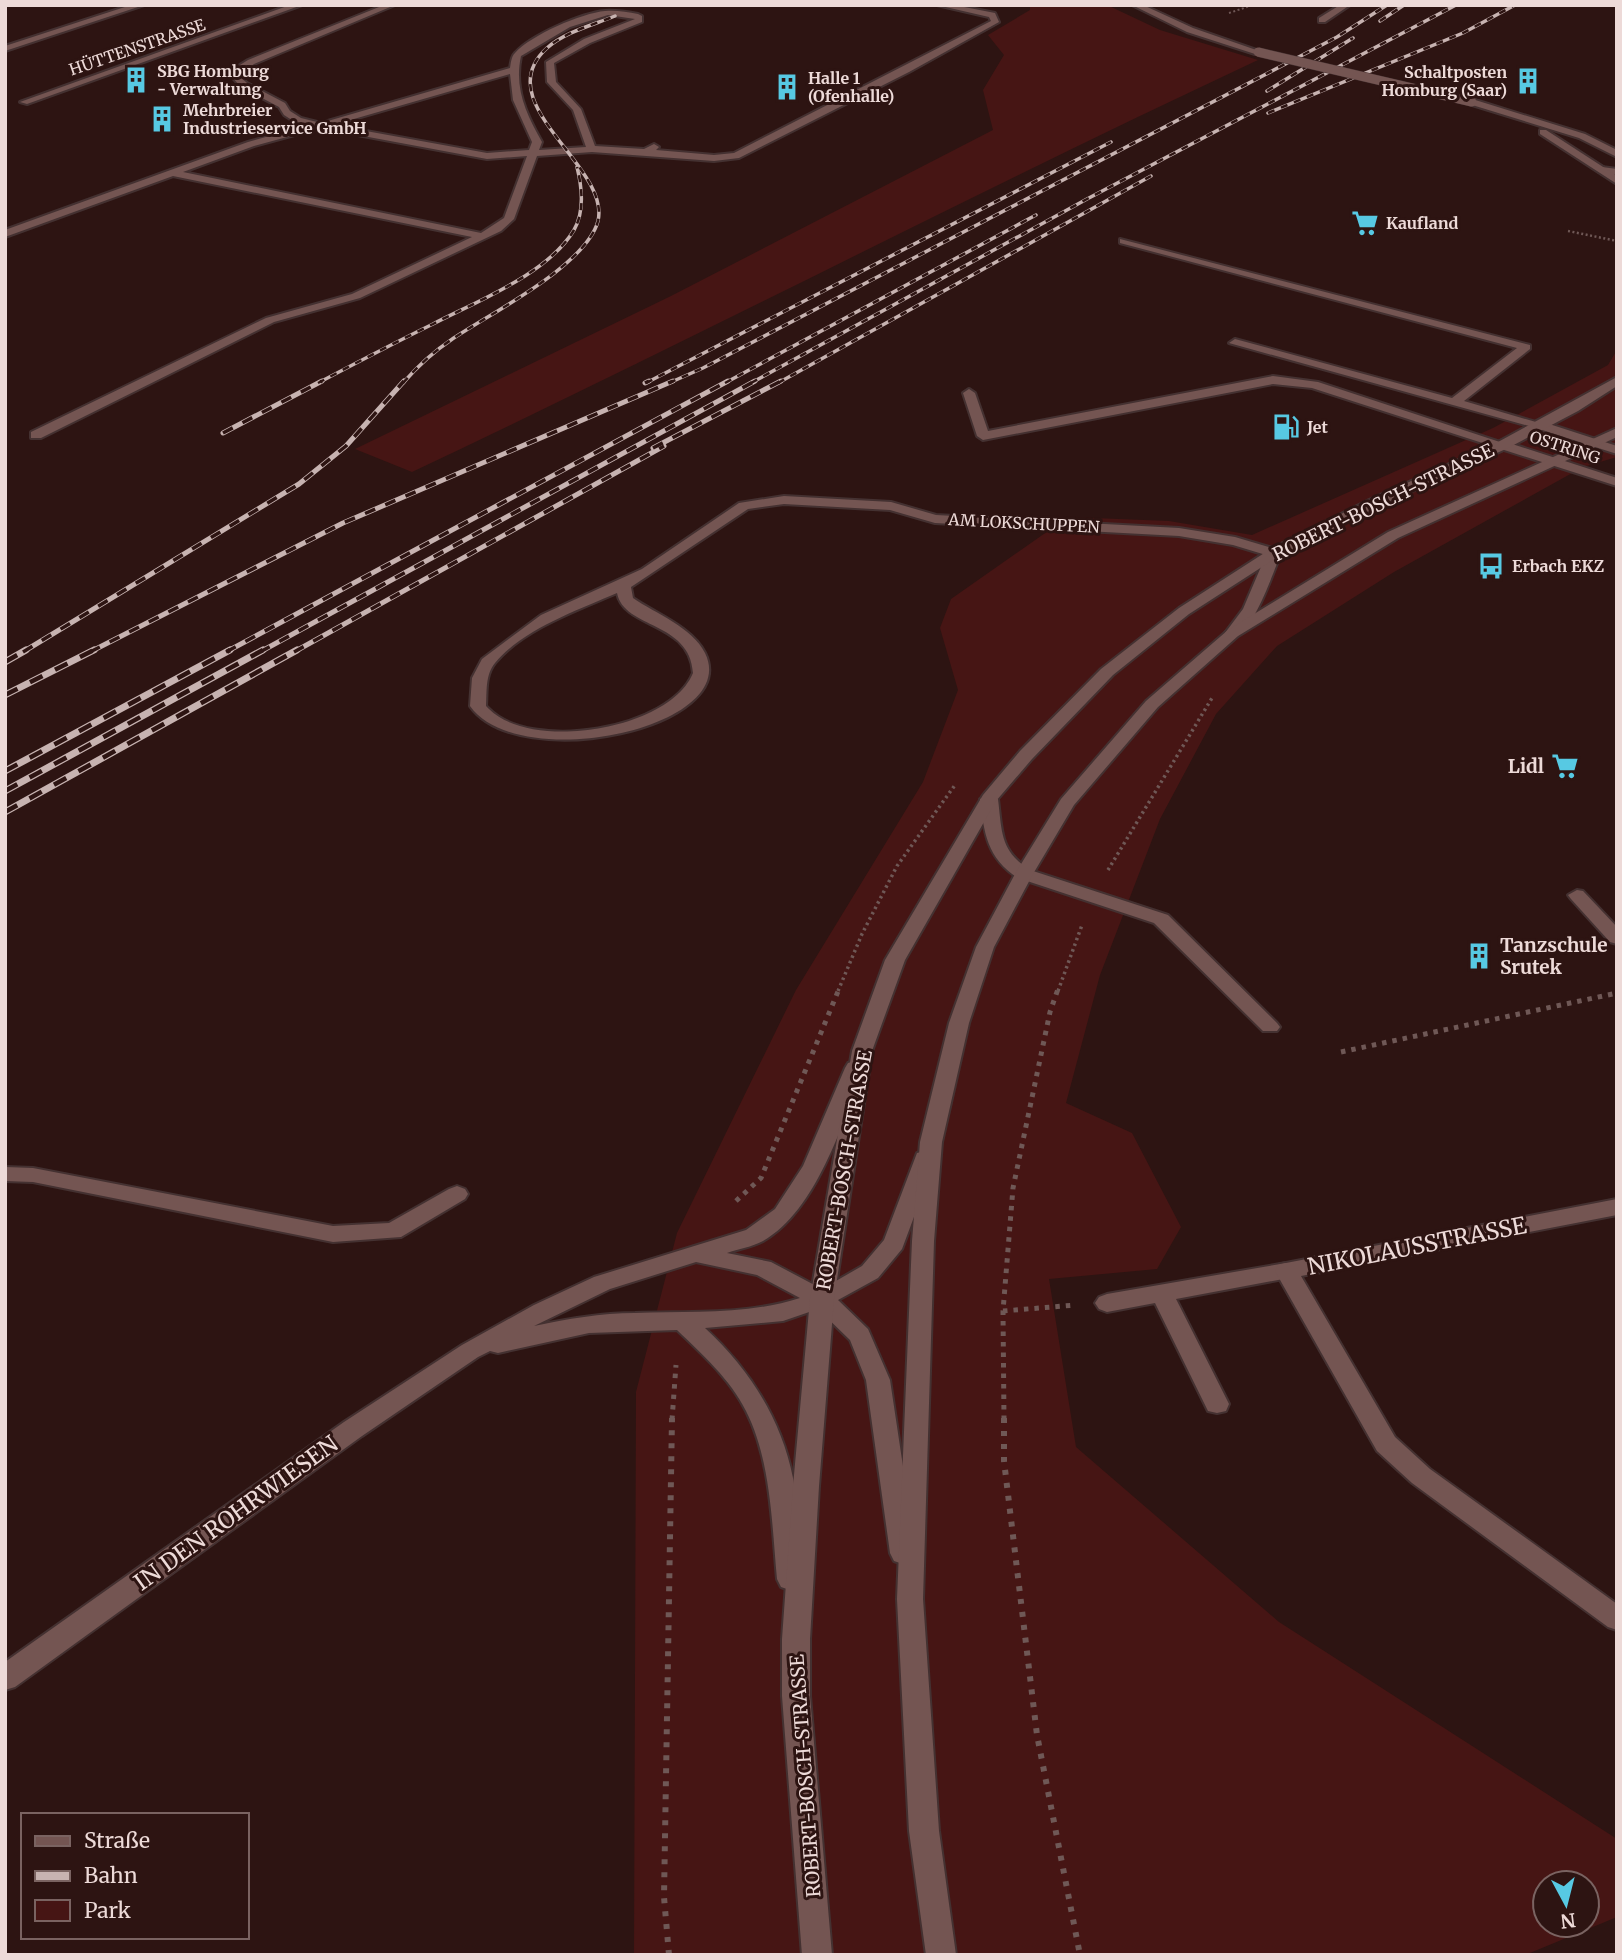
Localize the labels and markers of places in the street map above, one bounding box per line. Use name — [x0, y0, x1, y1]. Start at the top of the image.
place label: SBG Homburg - Verwaltung — [157, 61, 269, 99]
place label: Schaltposten Homburg (Saar) — [1382, 62, 1507, 100]
building icon: SBG Homburg - Verwaltung — [121, 65, 151, 95]
building icon: Schaltposten Homburg (Saar) — [1513, 66, 1543, 96]
place label: Halle 1 (Ofenhalle) — [808, 68, 894, 106]
building icon: Halle 1 (Ofenhalle) — [772, 72, 802, 102]
place label: Mehrbreier Industrieservice GmbH — [183, 100, 367, 138]
building icon: Mehrbreier Industrieservice GmbH — [147, 104, 177, 134]
supermarket icon: Kaufland — [1350, 208, 1380, 238]
place label: Kaufland — [1386, 213, 1459, 233]
fuel station icon: Jet — [1271, 412, 1301, 442]
place label: Jet — [1306, 417, 1328, 437]
bus stop icon: Erbach EKZ — [1476, 551, 1506, 581]
place label: Erbach EKZ — [1512, 556, 1604, 576]
supermarket icon: Lidl — [1550, 751, 1580, 781]
place label: Lidl — [1508, 754, 1544, 778]
place label: Tanzschule Srutek — [1500, 933, 1608, 979]
building icon: Tanzschule Srutek — [1464, 941, 1494, 971]

